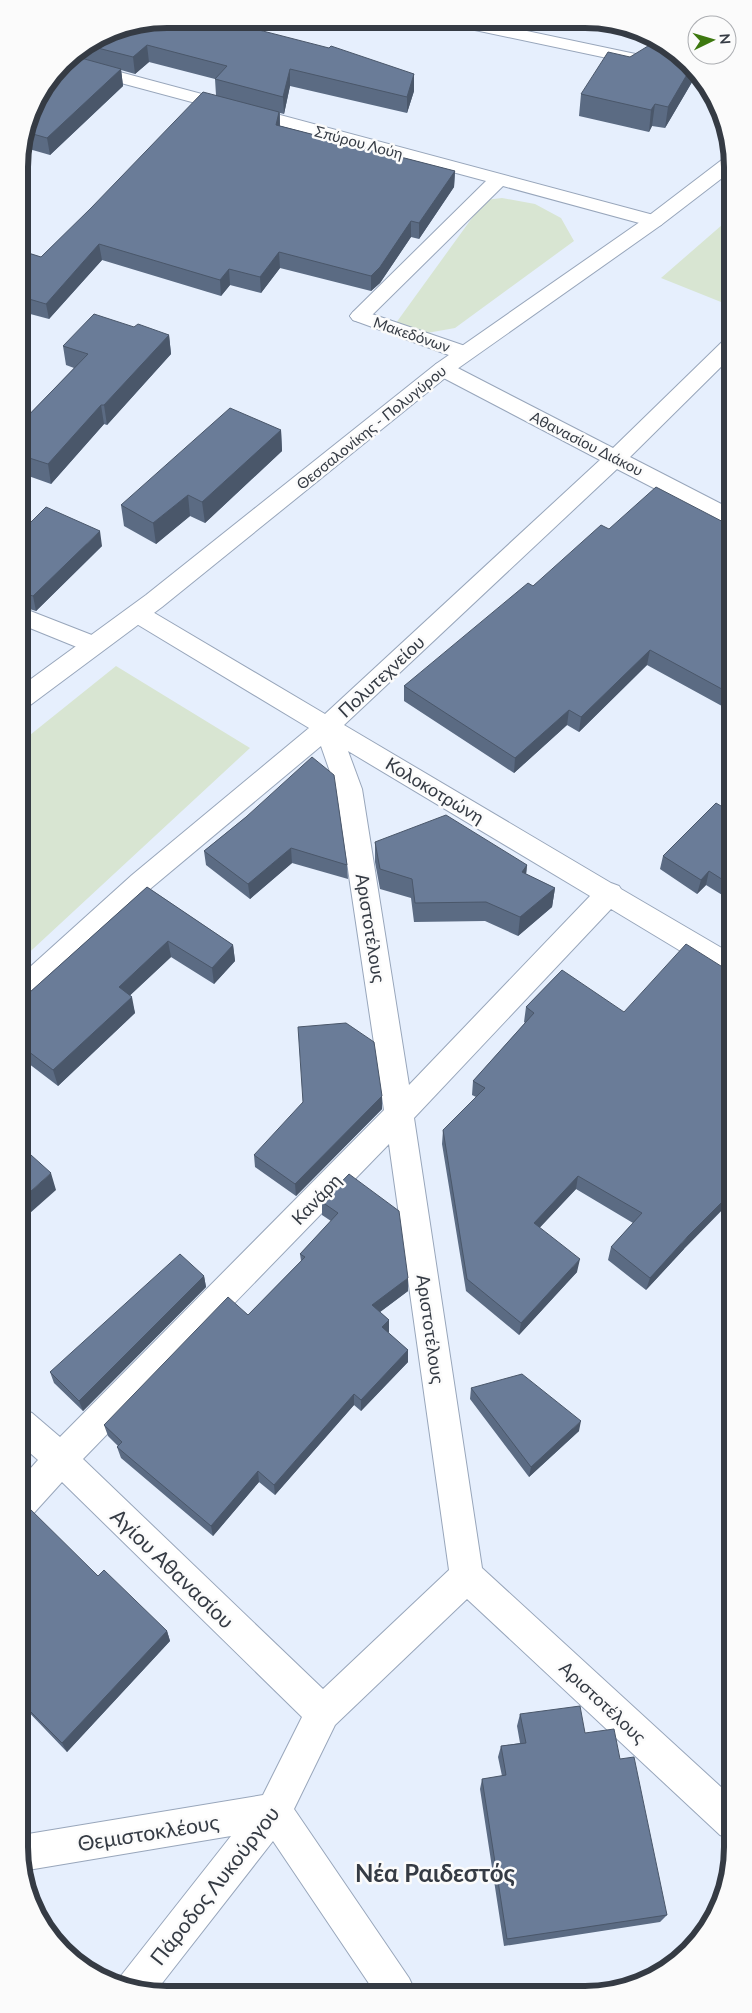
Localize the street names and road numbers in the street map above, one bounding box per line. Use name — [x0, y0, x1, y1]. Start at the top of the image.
street label: Σπύρου Λούη — [313, 122, 405, 162]
street label: Μακεδόνων — [371, 312, 453, 356]
street label: Θεσσαλονίκης - Πολυγύρου — [293, 361, 449, 493]
street label: Αθανασίου Διάκου — [528, 407, 646, 479]
street label: Πολυτεχνείου — [333, 630, 429, 722]
street label: Κολοκοτρώνη — [382, 752, 488, 828]
street label: Αριστοτέλους — [352, 872, 391, 985]
street label: Κανάρη — [286, 1169, 346, 1229]
street label: Αριστοτέλους — [412, 1273, 450, 1386]
street label: Αγίου Αθανασίου — [106, 1503, 240, 1633]
street label: Αριστοτέλους — [555, 1656, 651, 1748]
street label: Πάροδος Λυκούργου — [144, 1801, 284, 1969]
street label: Θεμιστοκλέους — [76, 1808, 221, 1856]

